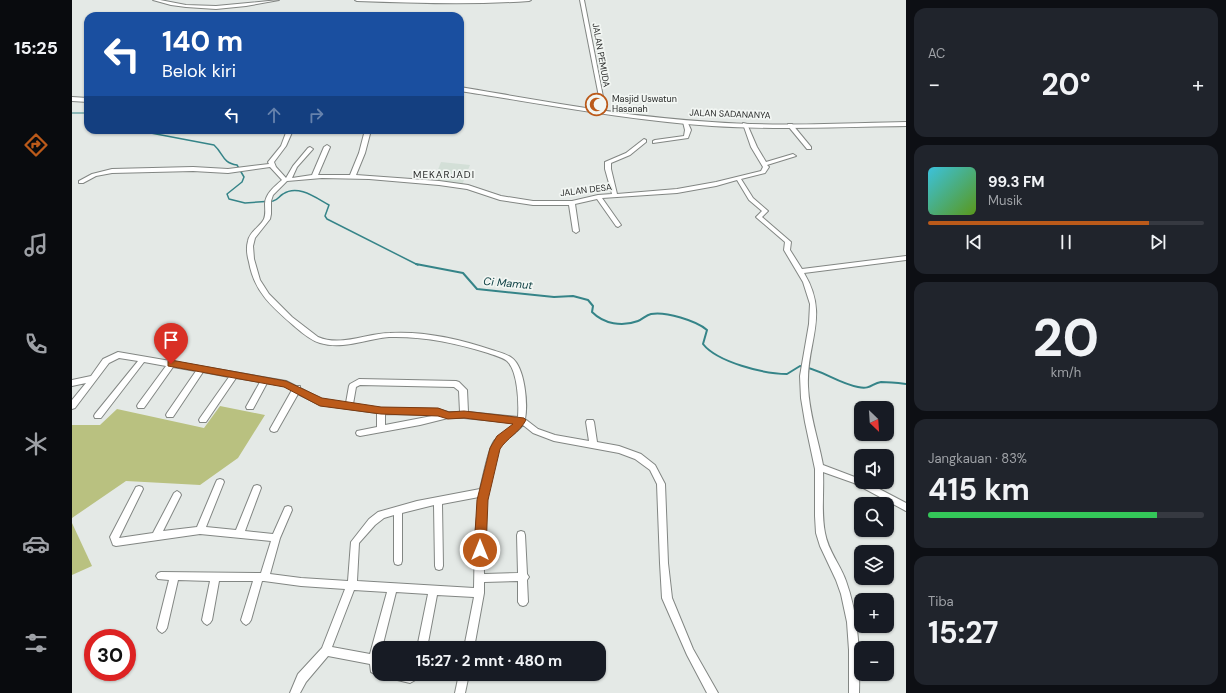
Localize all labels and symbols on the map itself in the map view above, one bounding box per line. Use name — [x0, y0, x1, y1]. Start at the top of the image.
street label: JALAN PEMUDA — [589, 22, 613, 88]
mosque icon: Masjid Uswatun Hasanah — [583, 91, 609, 117]
place label: Masjid Uswatun Hasanah — [612, 93, 677, 115]
street label: JALAN SADANANYA — [689, 107, 771, 121]
district label: MEKARJADI — [413, 168, 475, 181]
street label: JALAN DESA — [559, 181, 613, 199]
water label: Ci Mamut — [483, 274, 534, 292]
pin — [154, 323, 188, 364]
north arrow — [854, 401, 894, 441]
position arrow — [459, 529, 501, 571]
speed limit sign: 30 — [84, 629, 136, 681]

